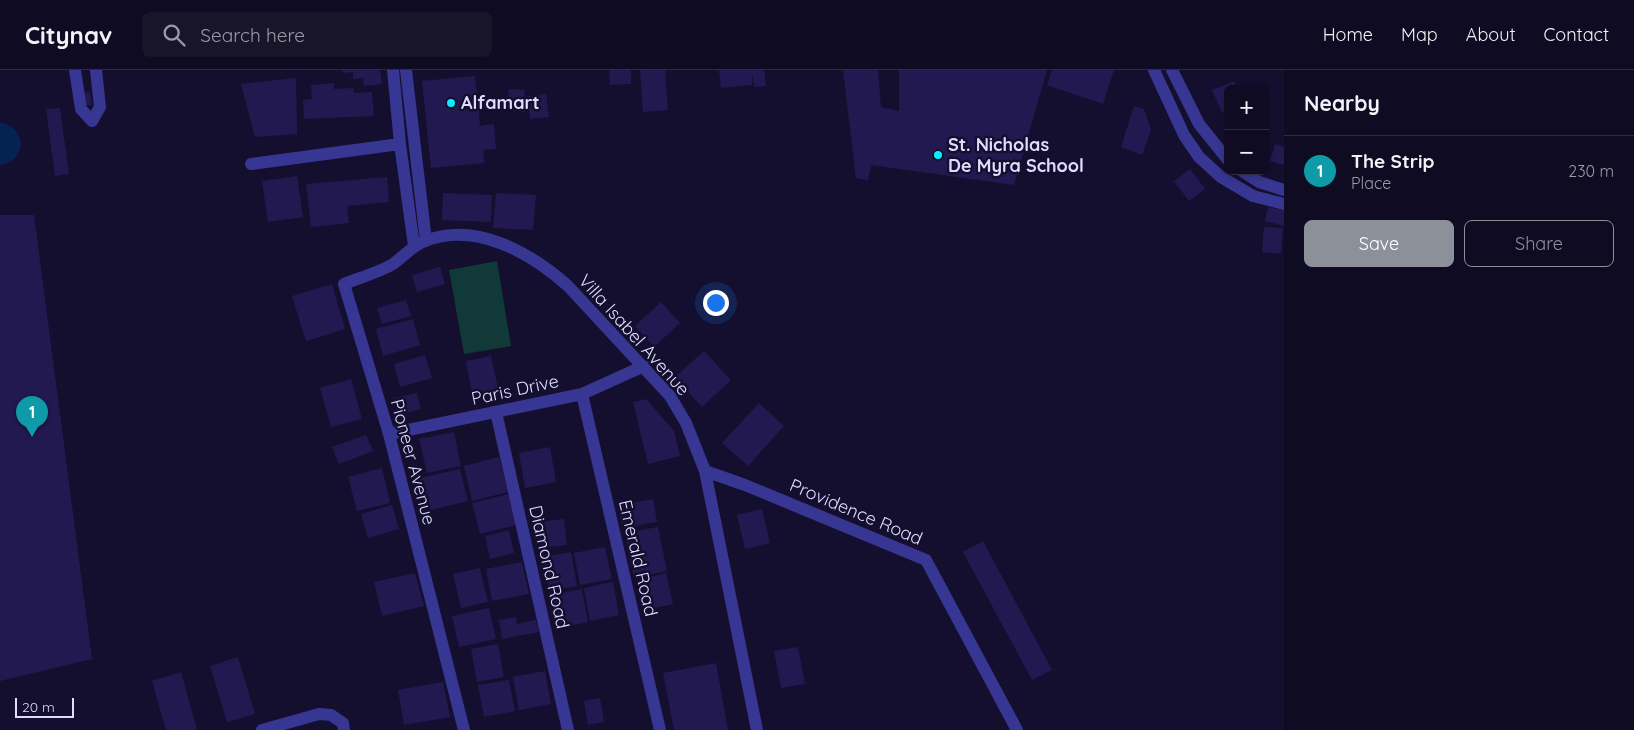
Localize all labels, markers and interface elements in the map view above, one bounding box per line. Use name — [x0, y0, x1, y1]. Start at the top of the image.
search box — [142, 12, 492, 57]
text: Citynav — [25, 20, 112, 50]
icon: search — [160, 21, 188, 49]
text: Search here — [200, 23, 305, 47]
text: Home — [1323, 23, 1373, 46]
text: Map — [1401, 23, 1438, 46]
text: About — [1466, 23, 1516, 46]
text: Contact — [1544, 23, 1609, 46]
map controls — [1224, 85, 1269, 175]
button: + — [1224, 85, 1269, 130]
text: Nearby — [1304, 90, 1380, 116]
place label: Alfamart — [461, 91, 540, 114]
marker: Alfamart — [445, 97, 457, 109]
button: − — [1224, 130, 1269, 175]
place label: St. Nicholas De Myra School — [948, 133, 1084, 177]
marker: St. Nicholas De Myra School — [932, 149, 944, 161]
text: The Strip — [1351, 149, 1434, 173]
text: 1 — [1317, 161, 1323, 181]
text: 230 m — [1568, 161, 1614, 181]
text: Place — [1351, 173, 1391, 193]
button: Save — [1304, 220, 1454, 267]
button: Share — [1464, 220, 1614, 267]
street label: Villa Isabel Avenue — [574, 269, 695, 400]
your location — [703, 290, 729, 316]
street label: Paris Drive — [469, 369, 561, 410]
pin: 1 — [16, 396, 48, 437]
street label: Pioneer Avenue — [386, 396, 441, 527]
street label: Providence Road — [786, 473, 926, 550]
street label: Emerald Road — [614, 497, 663, 618]
street label: Diamond Road — [524, 503, 575, 631]
scale bar — [15, 695, 74, 718]
text: 20 m — [22, 698, 55, 716]

